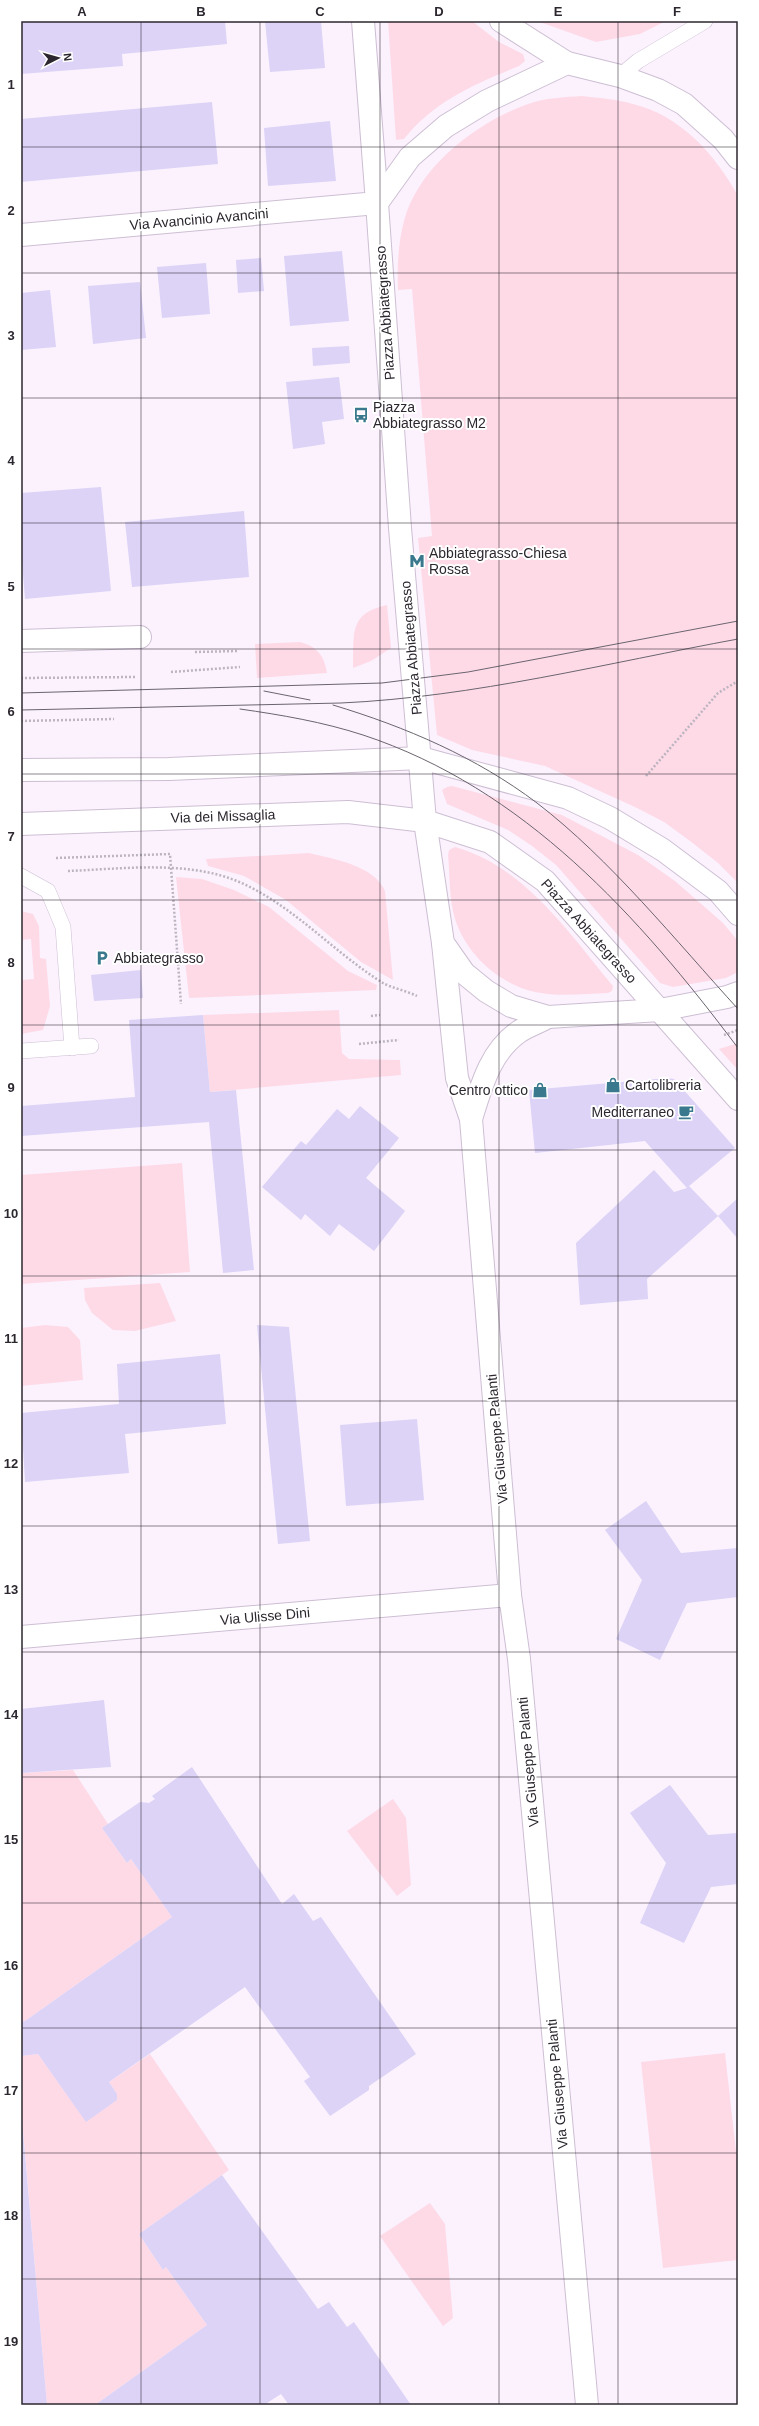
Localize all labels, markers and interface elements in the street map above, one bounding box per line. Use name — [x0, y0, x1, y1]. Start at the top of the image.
text: A — [77, 4, 87, 19]
text: B — [196, 4, 206, 19]
text: C — [315, 4, 325, 19]
text: D — [434, 4, 444, 19]
text: E — [554, 4, 563, 19]
text: F — [673, 4, 681, 19]
north arrow — [38, 38, 78, 78]
text: N — [62, 52, 74, 62]
text: 1 — [7, 77, 15, 92]
text: 2 — [7, 203, 15, 218]
street label: Via Avancinio Avancini — [129, 205, 269, 233]
street label: Piazza Abbiategrasso — [372, 245, 398, 381]
text: 3 — [7, 328, 15, 343]
place label: Piazza Abbiategrasso M2 — [373, 399, 486, 431]
bus stop icon: Piazza Abbiategrasso M2 — [352, 406, 370, 424]
text: 4 — [7, 453, 15, 468]
place label: Abbiategrasso-Chiesa Rossa — [429, 545, 567, 577]
metro station icon: Abbiategrasso-Chiesa Rossa — [408, 552, 426, 570]
text: 5 — [7, 579, 15, 594]
street label: Piazza Abbiategrasso — [397, 580, 425, 716]
text: 6 — [7, 704, 15, 719]
street label: Via dei Missaglia — [170, 806, 276, 826]
text: 7 — [7, 829, 15, 844]
street label: Piazza Abbiategrasso — [538, 876, 640, 987]
parking icon: Abbiategrasso — [93, 949, 111, 967]
place label: Abbiategrasso — [114, 950, 204, 966]
text: 8 — [7, 955, 15, 970]
shop icon: Cartolibreria — [604, 1076, 622, 1094]
place label: Cartolibreria — [625, 1077, 701, 1093]
text: 9 — [7, 1080, 15, 1095]
shop icon: Centro ottico — [531, 1081, 549, 1099]
place label: Centro ottico — [449, 1082, 528, 1098]
cafe icon: Mediterraneo — [677, 1103, 695, 1121]
place label: Mediterraneo — [592, 1104, 674, 1120]
text: 10 — [4, 1206, 18, 1221]
text: 11 — [4, 1331, 18, 1346]
street label: Via Giuseppe Palanti — [483, 1373, 511, 1505]
text: 12 — [4, 1456, 18, 1471]
text: 13 — [4, 1582, 18, 1597]
street label: Via Ulisse Dini — [219, 1604, 311, 1628]
street label: Via Giuseppe Palanti — [514, 1696, 542, 1828]
text: 14 — [4, 1707, 19, 1722]
text: 15 — [4, 1832, 18, 1847]
text: 16 — [4, 1958, 18, 1973]
street label: Via Giuseppe Palanti — [543, 2018, 571, 2150]
text: 17 — [4, 2083, 18, 2098]
text: 18 — [4, 2208, 18, 2223]
text: 19 — [4, 2334, 18, 2349]

